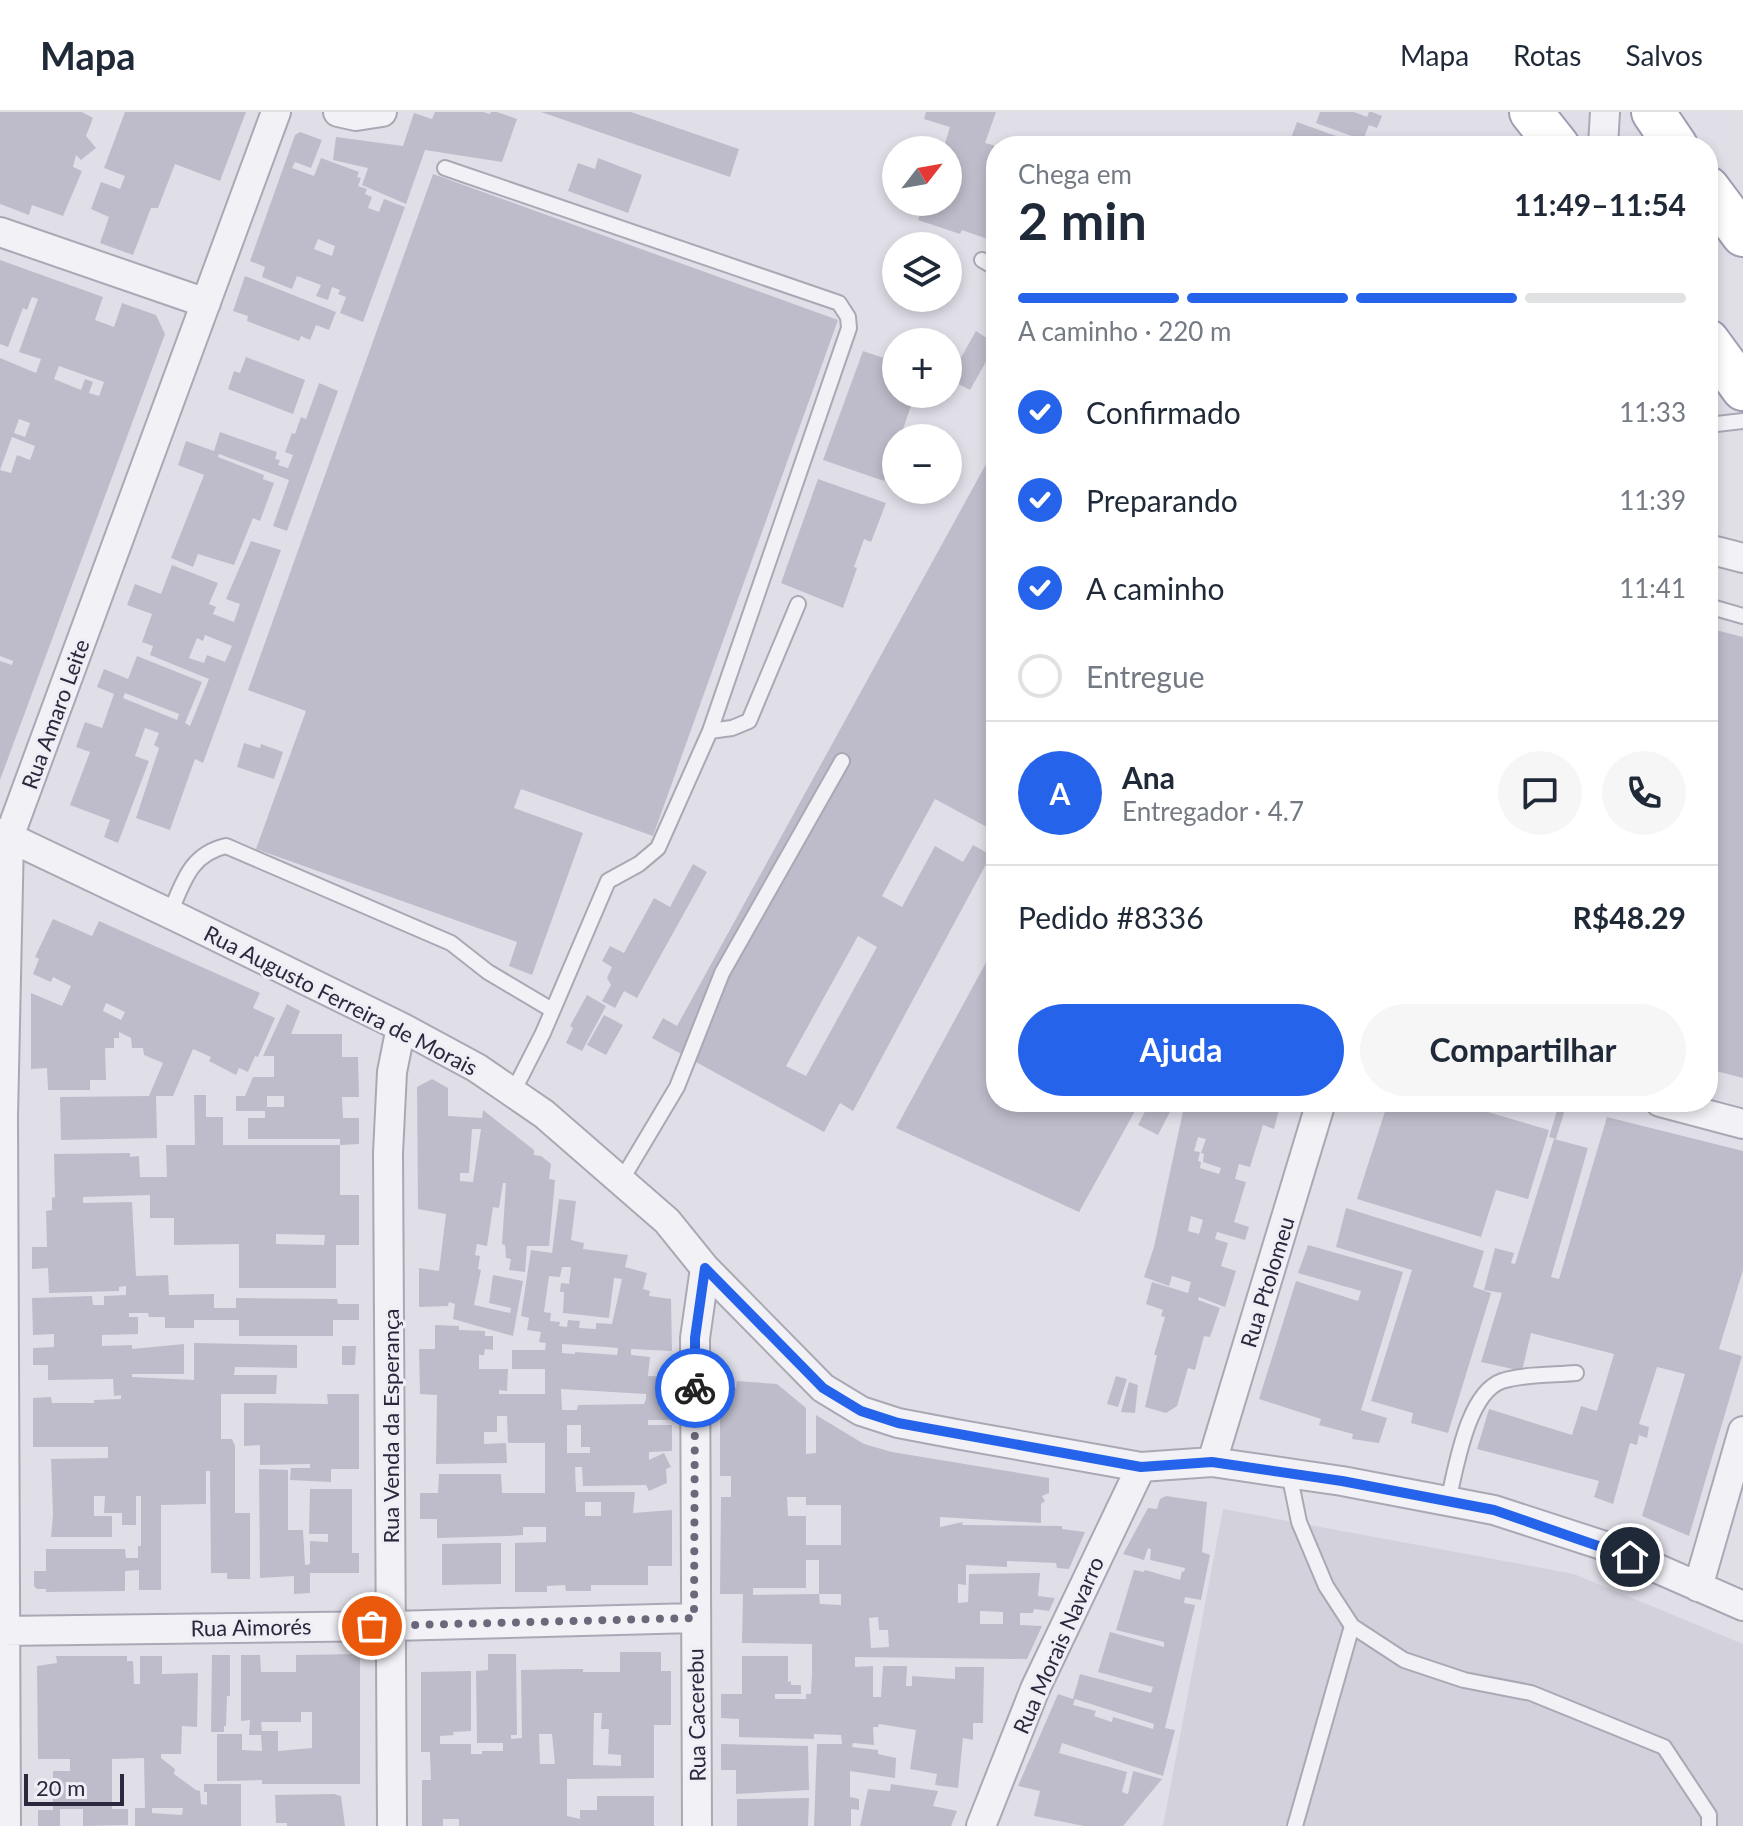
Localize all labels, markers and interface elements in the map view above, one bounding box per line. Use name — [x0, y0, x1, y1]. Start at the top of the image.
text: Mapa — [40, 32, 136, 78]
text: Mapa — [1400, 38, 1469, 72]
text: Rotas — [1513, 38, 1581, 72]
text: Salvos — [1625, 38, 1703, 72]
north arrow — [882, 136, 962, 216]
map controls — [882, 136, 962, 504]
text: Chega em — [1018, 158, 1132, 190]
text: 11:49–11:54 — [1514, 186, 1686, 222]
text: 2 min — [1018, 189, 1147, 251]
button: layers — [882, 232, 962, 312]
text: A caminho · 220 m — [1018, 315, 1231, 347]
button: + — [882, 328, 962, 408]
icon: check — [1018, 390, 1062, 434]
text: Confirmado — [1086, 394, 1241, 430]
text: 11:33 — [1619, 396, 1686, 428]
button: − — [882, 424, 962, 504]
icon: check — [1018, 478, 1062, 522]
text: Preparando — [1086, 482, 1238, 518]
text: 11:39 — [1619, 484, 1686, 516]
icon: check — [1018, 566, 1062, 610]
text: A caminho — [1086, 570, 1225, 606]
text: 11:41 — [1619, 572, 1686, 604]
street label: Rua Amaro Leite — [15, 635, 95, 793]
text: Entregue — [1086, 658, 1205, 694]
button: chat — [1498, 751, 1582, 835]
button: phone — [1602, 751, 1686, 835]
text: Ana — [1122, 759, 1175, 795]
text: A — [1050, 775, 1070, 811]
text: Entregador · 4.7 — [1122, 795, 1304, 827]
text: Pedido #8336 — [1018, 899, 1204, 935]
text: R$48.29 — [1573, 899, 1686, 935]
street label: Rua Augusto Ferreira de Morais — [200, 919, 482, 1081]
button: Ajuda — [1018, 1004, 1344, 1096]
button: Compartilhar — [1360, 1004, 1686, 1096]
street label: Rua Ptolomeu — [1234, 1213, 1300, 1351]
street label: Rua Venda da Esperança — [377, 1309, 404, 1543]
courier — [655, 1348, 735, 1428]
icon: bike — [673, 1366, 717, 1410]
pin — [1596, 1523, 1664, 1591]
icon: home — [1608, 1535, 1652, 1579]
street label: Rua Morais Navarro — [1007, 1552, 1109, 1738]
pin — [338, 1592, 406, 1660]
icon: bag — [350, 1604, 394, 1648]
street label: Rua Aimorés — [190, 1612, 312, 1642]
street label: Rua Cacerebu — [681, 1648, 711, 1782]
scale bar — [24, 1770, 124, 1806]
text: 20 m — [36, 1774, 85, 1801]

